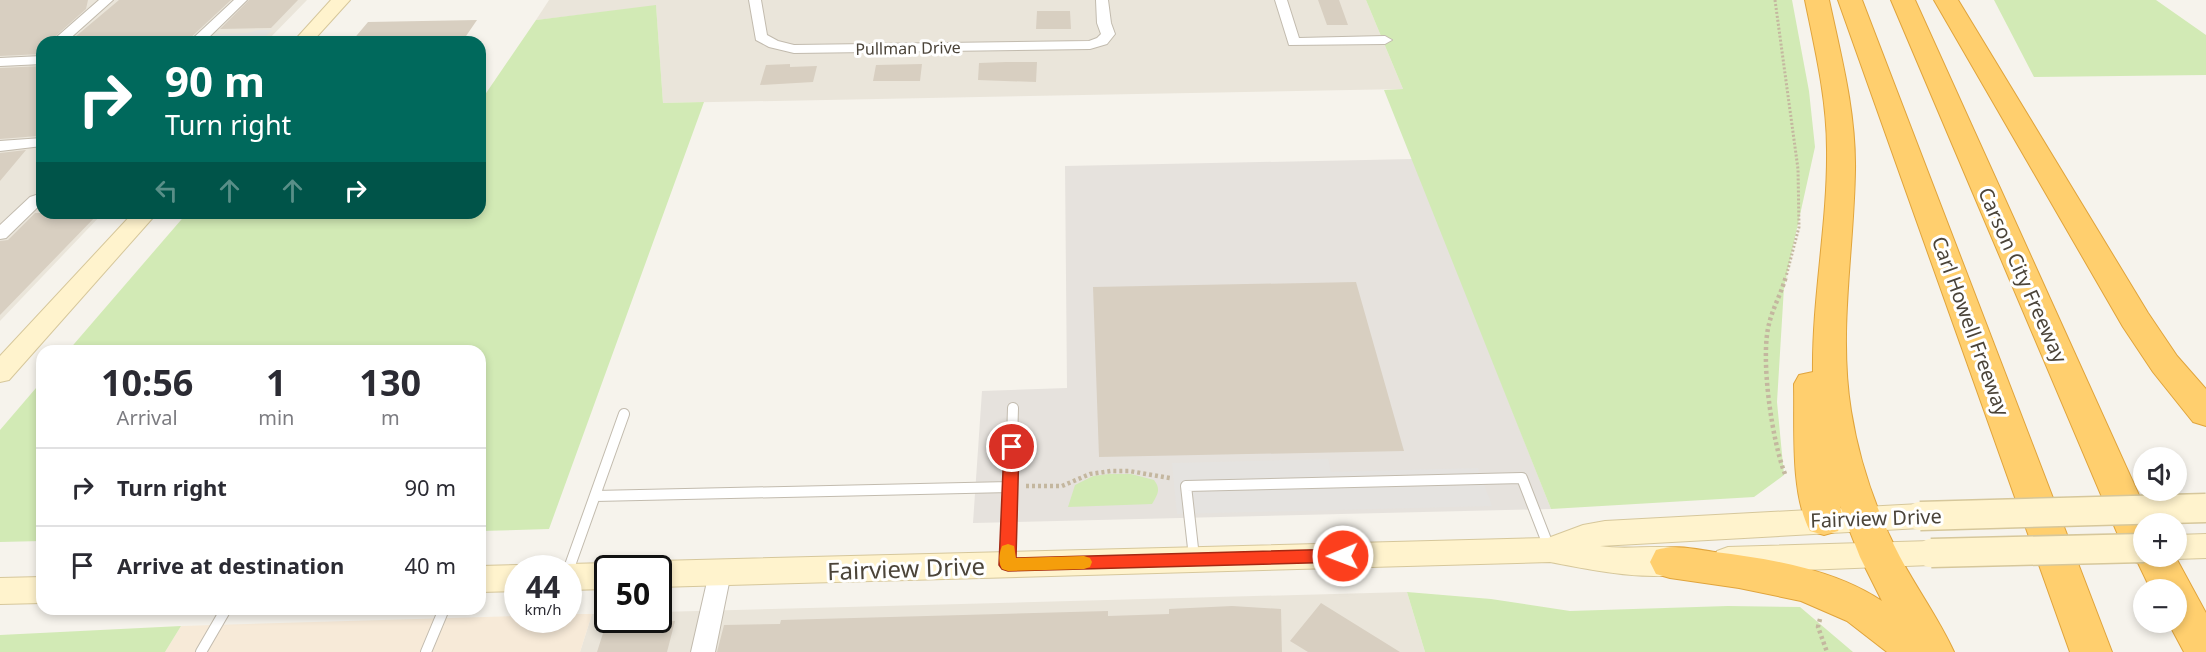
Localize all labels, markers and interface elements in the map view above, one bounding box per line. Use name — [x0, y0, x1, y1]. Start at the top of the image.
street label: Pullman Drive — [855, 36, 961, 60]
text: 90 m — [165, 52, 265, 109]
icon: right — [66, 60, 144, 138]
text: Turn right — [165, 106, 291, 143]
icon: left — [150, 174, 183, 207]
icon: ahead — [213, 174, 246, 207]
icon: ahead — [276, 174, 309, 207]
icon: right — [339, 174, 372, 207]
street label: Carson City Freeway — [1972, 183, 2074, 368]
street label: Carl Howell Freeway — [1926, 233, 2016, 420]
text: 10:56 — [101, 358, 193, 407]
text: 1 — [266, 358, 287, 407]
text: 130 — [359, 358, 421, 407]
text: Arrival — [117, 404, 178, 431]
text: min — [258, 404, 294, 431]
text: m — [381, 404, 400, 431]
pin — [986, 421, 1037, 472]
icon: arrive — [995, 430, 1028, 463]
map controls — [2133, 447, 2187, 633]
button: sound — [2133, 447, 2187, 501]
icon: right — [66, 471, 99, 504]
text: Turn right — [117, 472, 227, 502]
text: 90 m — [405, 472, 456, 502]
street label: Fairview Drive — [1810, 502, 1942, 534]
button: + — [2133, 513, 2187, 567]
position arrow — [1311, 524, 1375, 588]
icon: arrive — [66, 549, 99, 582]
street label: Fairview Drive — [827, 549, 985, 587]
text: Arrive at destination — [117, 550, 344, 580]
text: 40 m — [405, 550, 456, 580]
speed limit sign: 50 — [594, 555, 672, 633]
text: 44 — [526, 566, 560, 607]
button: − — [2133, 579, 2187, 633]
text: km/h — [525, 599, 561, 619]

